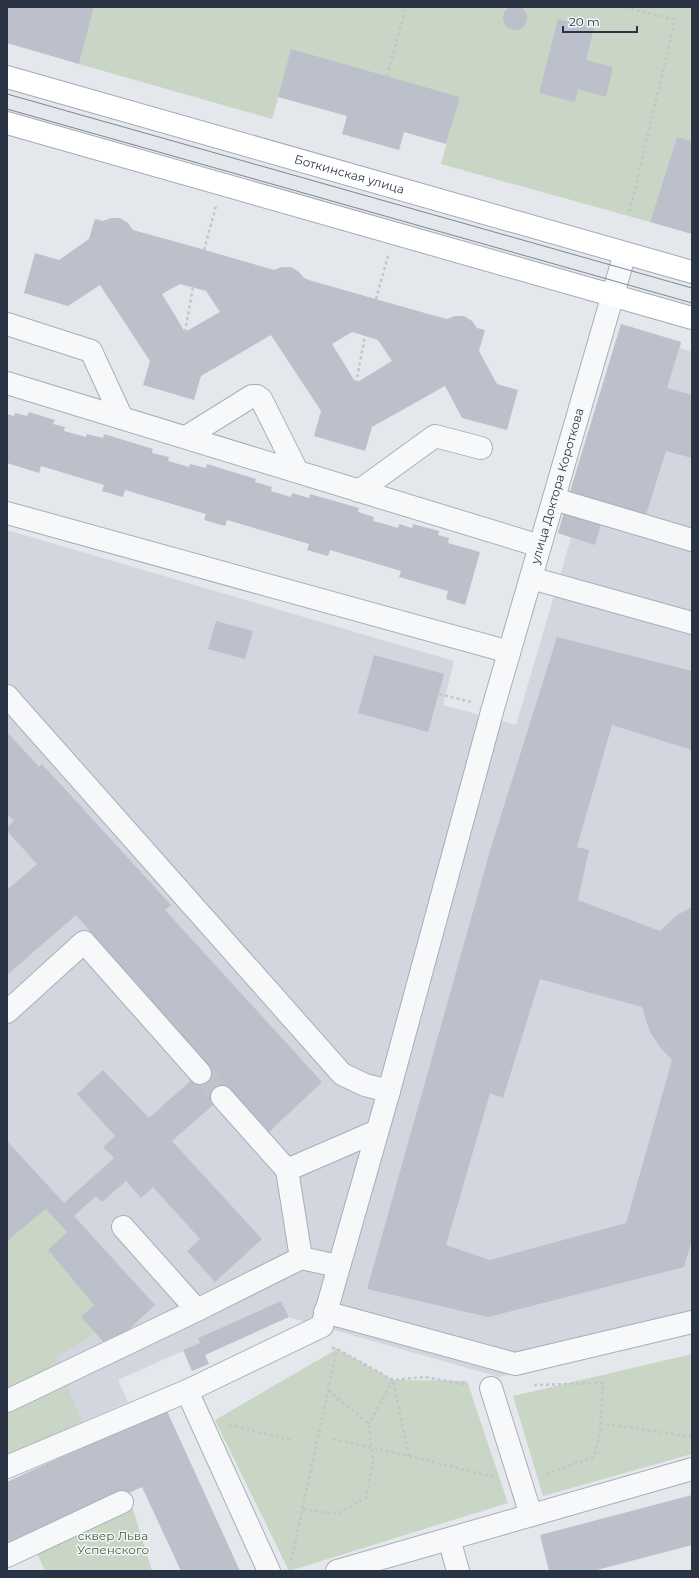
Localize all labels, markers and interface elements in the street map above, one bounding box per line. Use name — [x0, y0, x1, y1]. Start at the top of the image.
scale bar — [563, 8, 637, 34]
text: 20 m — [569, 14, 600, 29]
street label: Боткинская улица — [293, 151, 406, 197]
street label: улица Доктора Короткова — [527, 406, 587, 567]
park label: сквер Льва Успенского — [77, 1528, 149, 1557]

